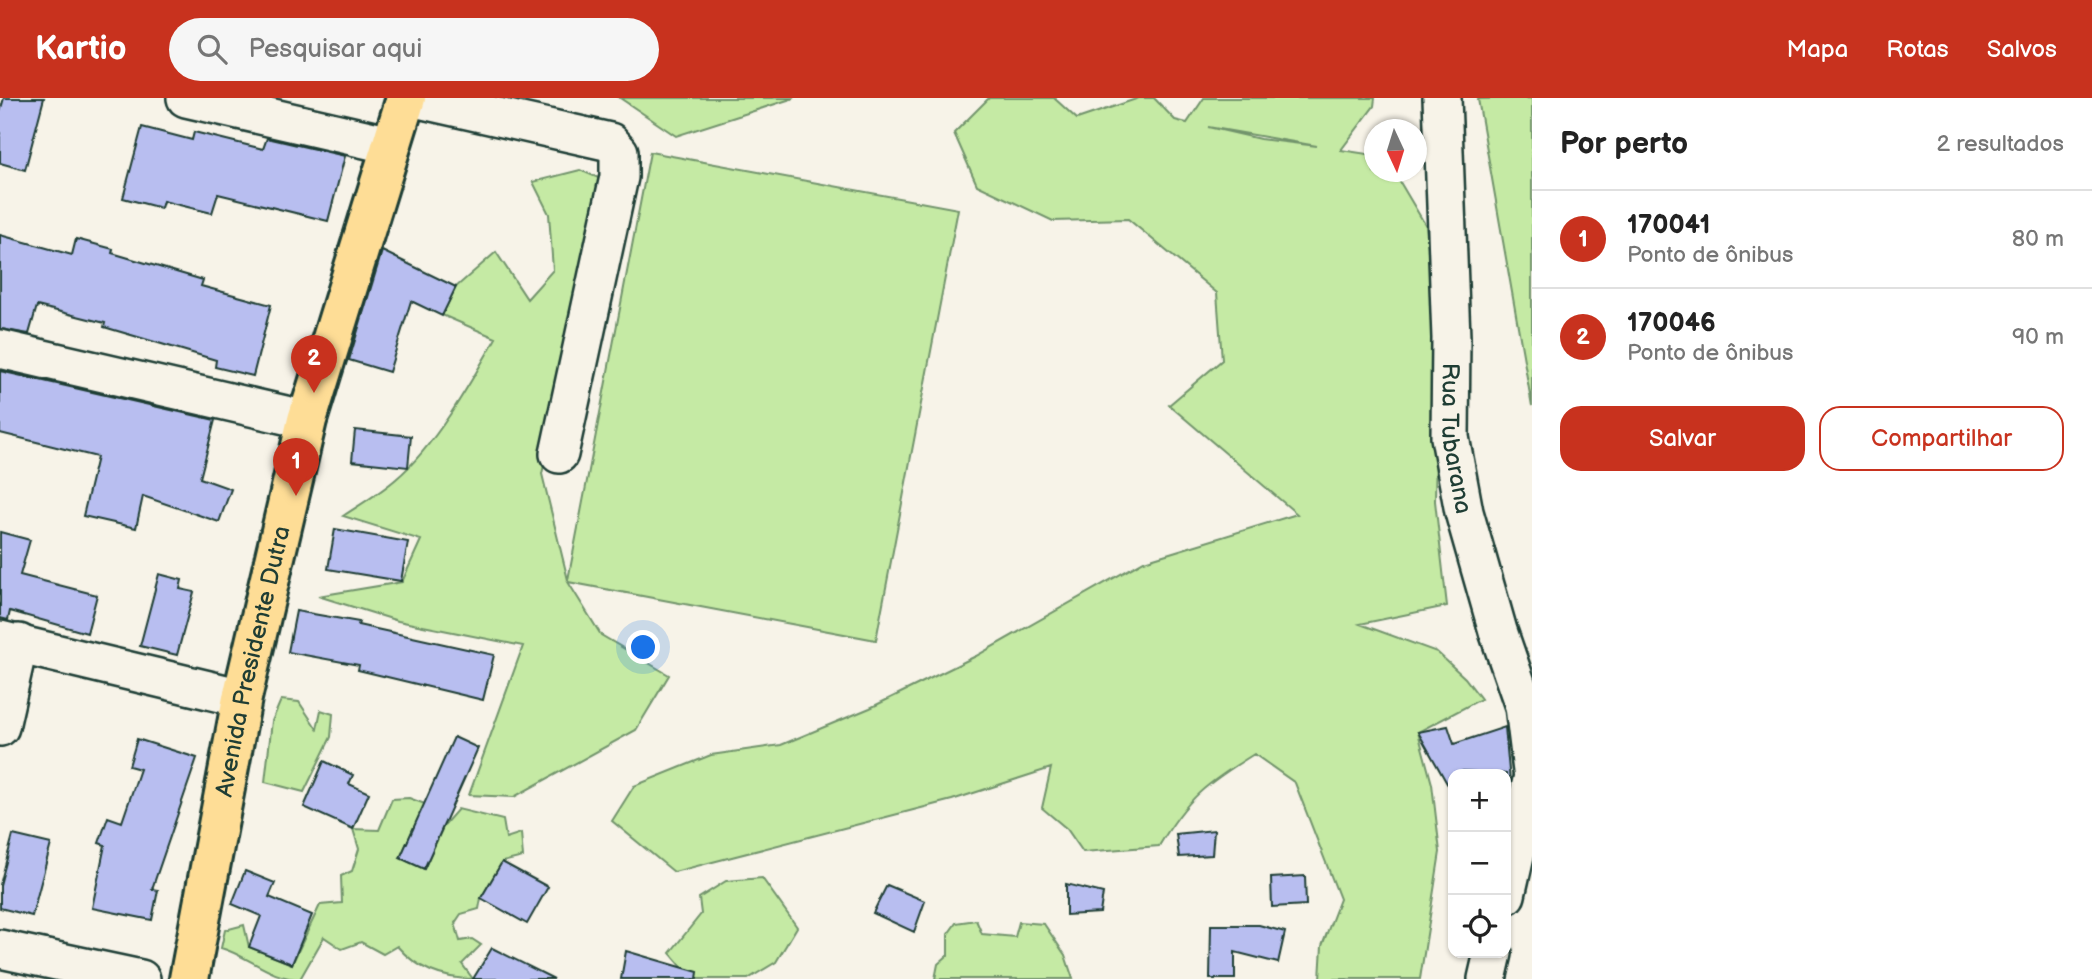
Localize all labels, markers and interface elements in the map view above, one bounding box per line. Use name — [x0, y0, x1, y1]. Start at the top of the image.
search box — [169, 18, 659, 81]
text: Kartio — [35, 29, 127, 69]
icon: search — [193, 30, 231, 68]
text: Pesquisar aqui — [249, 34, 422, 65]
text: Mapa — [1786, 35, 1848, 64]
text: Rotas — [1886, 35, 1949, 64]
text: Salvos — [1987, 35, 2057, 64]
north arrow — [1364, 119, 1427, 182]
text: Por perto — [1560, 126, 1688, 162]
text: 2 resultados — [1936, 130, 2064, 158]
text: 170041 — [1627, 210, 1710, 241]
text: 1 — [1578, 225, 1588, 253]
text: 80 m — [2012, 225, 2064, 253]
text: Ponto de ônibus — [1627, 241, 1794, 269]
text: 170046 — [1627, 308, 1716, 339]
text: 2 — [1576, 323, 1590, 351]
text: 90 m — [2012, 323, 2064, 351]
pin: 2 — [291, 335, 337, 393]
text: Ponto de ônibus — [1627, 339, 1794, 367]
street label: Rua Tubarana — [1435, 363, 1478, 516]
button: Salvar — [1560, 406, 1805, 471]
button: Compartilhar — [1819, 406, 2064, 471]
pin: 1 — [273, 438, 319, 496]
street label: Avenida Presidente Dutra — [210, 523, 297, 799]
your location — [626, 630, 660, 664]
map controls — [1448, 769, 1511, 958]
button: + — [1448, 769, 1511, 832]
button: − — [1448, 832, 1511, 895]
button: locate — [1448, 895, 1511, 958]

